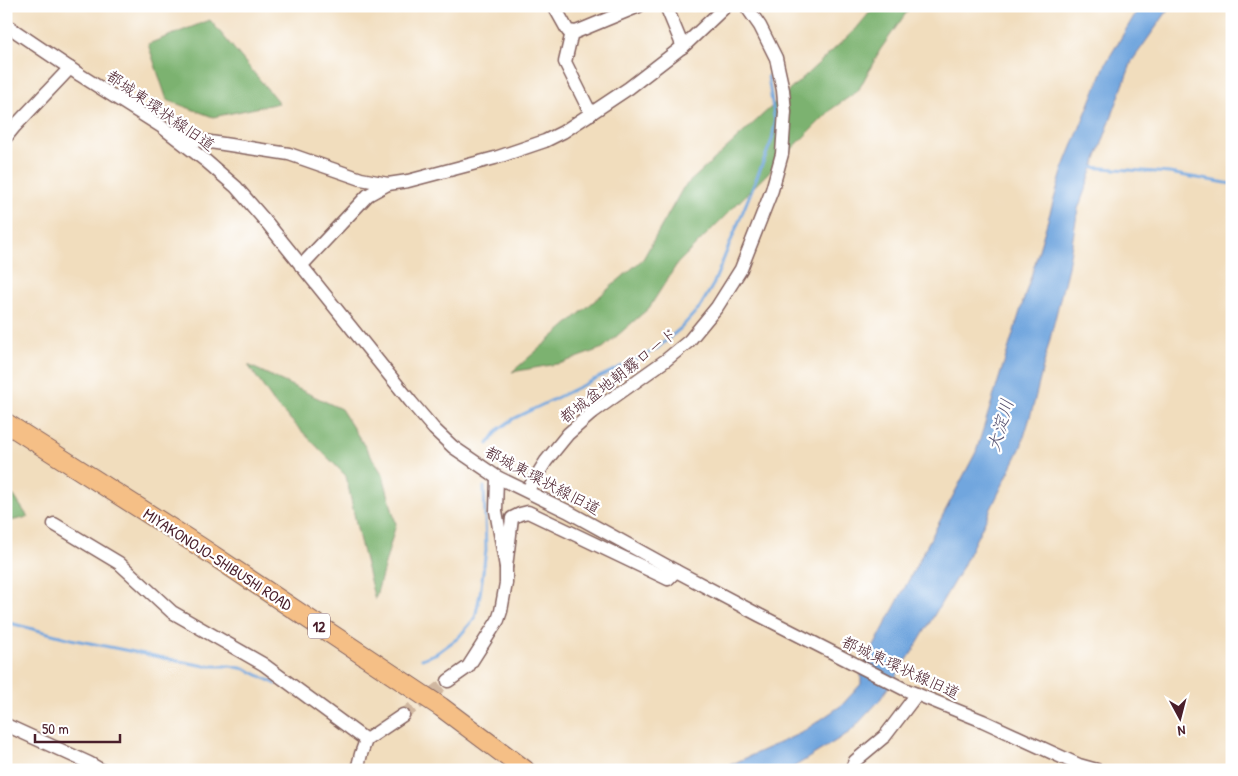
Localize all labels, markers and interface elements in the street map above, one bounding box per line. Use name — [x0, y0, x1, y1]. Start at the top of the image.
street label: 都城東環状線旧道 — [102, 64, 220, 156]
street label: 都城盆地朝霧ロード — [554, 322, 682, 428]
water label: 大淀川 — [981, 396, 1019, 454]
street label: 都城東環状線旧道 — [481, 440, 605, 520]
street label: MIYAKONOJO-SHIBUSHI ROAD — [139, 503, 297, 616]
road number: 12 — [308, 614, 330, 638]
street label: 都城東環状線旧道 — [838, 630, 964, 704]
north arrow — [1156, 694, 1206, 744]
scale bar — [35, 711, 120, 743]
text: 50 m — [42, 718, 69, 739]
text: N — [1176, 722, 1187, 741]

